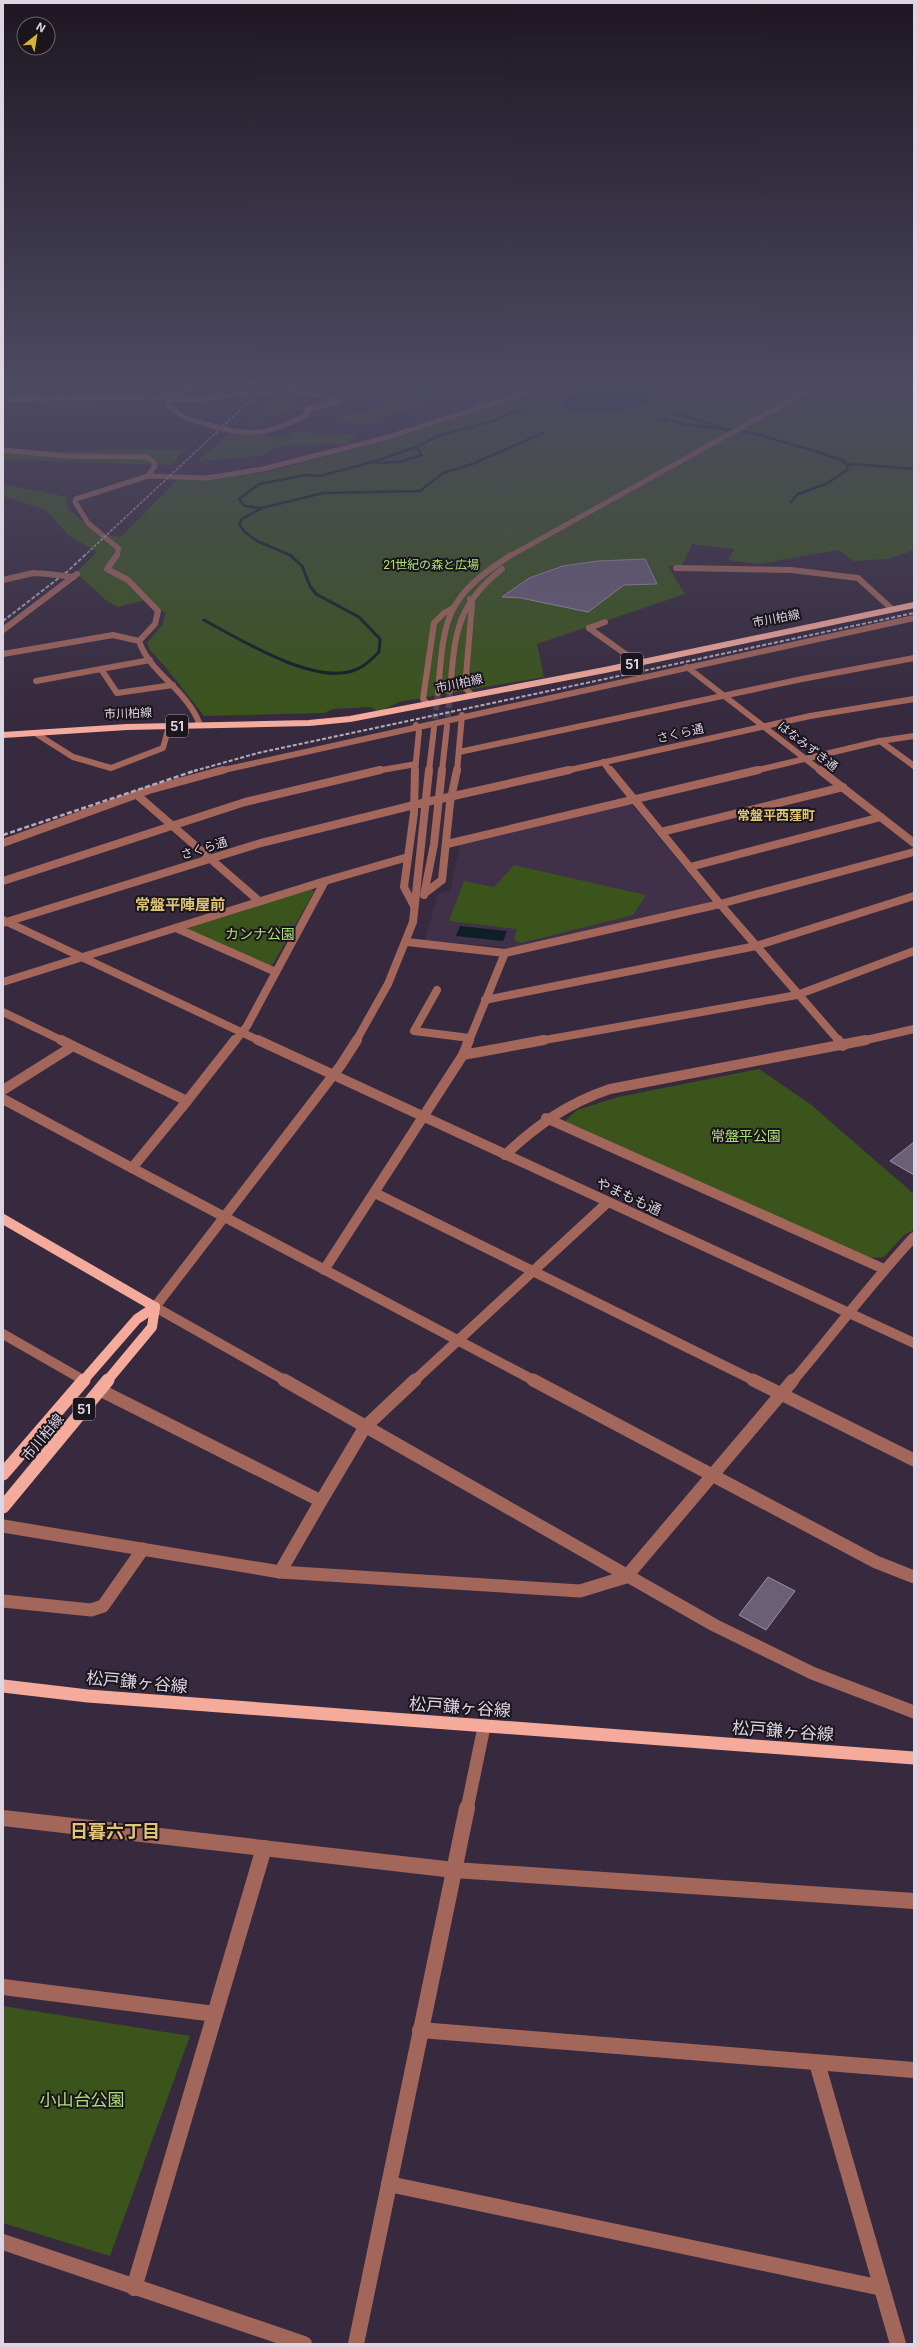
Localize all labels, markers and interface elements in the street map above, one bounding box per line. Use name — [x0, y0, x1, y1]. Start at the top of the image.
north arrow — [16, 16, 56, 56]
text: N — [34, 19, 48, 35]
park label: 21世紀の森と広場 — [383, 557, 479, 572]
street label: 市川柏線 — [751, 606, 801, 630]
road number: 51 — [621, 653, 643, 675]
street label: 市川柏線 — [434, 671, 484, 695]
street label: 市川柏線 — [104, 705, 152, 721]
road number: 51 — [166, 715, 188, 737]
street label: はなみずき通 — [775, 718, 841, 774]
street label: さくら通 — [655, 720, 705, 746]
district label: 常盤平西窪町 — [737, 807, 815, 823]
street label: さくら通 — [179, 834, 229, 862]
district label: 常盤平陣屋前 — [135, 895, 225, 914]
park label: カンナ公園 — [225, 925, 295, 942]
park label: 常盤平公園 — [711, 1127, 781, 1144]
street label: やまもも通 — [594, 1174, 664, 1218]
road number: 51 — [73, 1398, 95, 1420]
street label: 市川柏線 — [17, 1410, 67, 1464]
street label: 松戸鎌ヶ谷線 — [85, 1668, 189, 1696]
street label: 松戸鎌ヶ谷線 — [408, 1693, 512, 1721]
street label: 松戸鎌ヶ谷線 — [731, 1717, 835, 1745]
district label: 日暮六丁目 — [70, 1821, 160, 1842]
park label: 小山台公園 — [40, 2090, 125, 2110]

